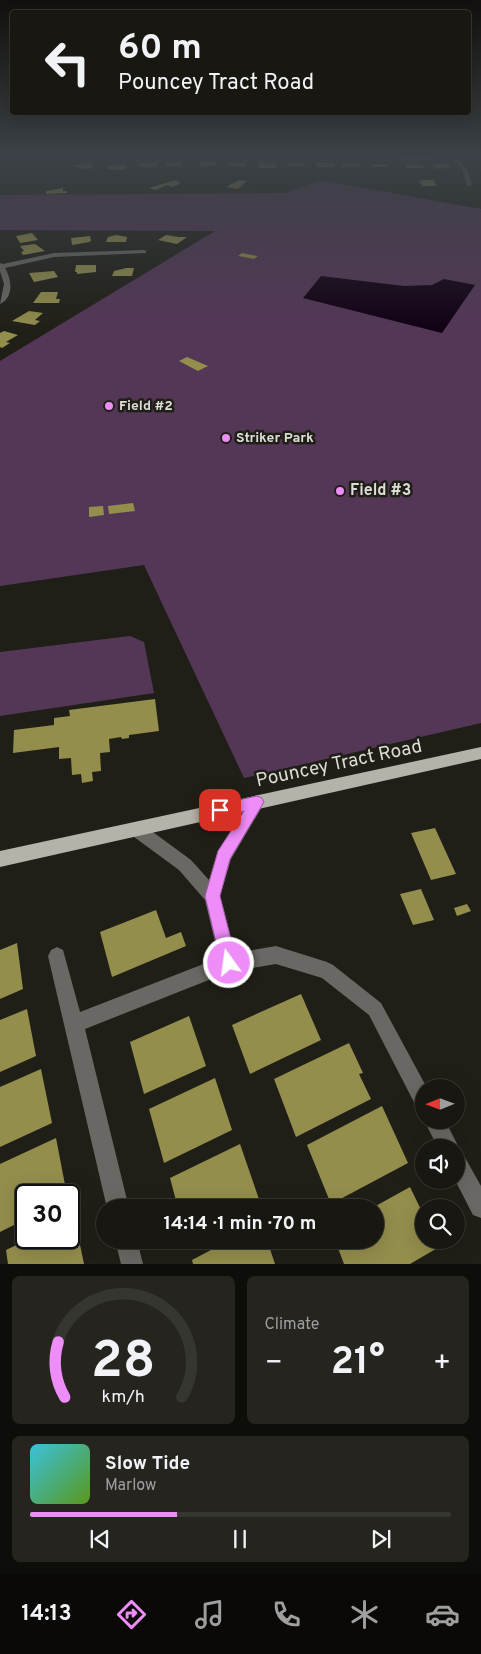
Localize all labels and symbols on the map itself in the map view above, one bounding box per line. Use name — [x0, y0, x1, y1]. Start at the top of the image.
place label: Field #2 — [119, 398, 173, 415]
marker: Field #2 — [103, 400, 115, 412]
place label: Striker Park — [236, 430, 314, 447]
marker: Striker Park — [220, 432, 232, 444]
place label: Field #3 — [350, 481, 411, 501]
marker: Field #3 — [334, 485, 346, 497]
street label: Pouncey Tract Road — [254, 735, 424, 793]
pin — [199, 789, 241, 831]
position arrow — [202, 936, 254, 988]
north arrow — [415, 1079, 465, 1129]
speed limit sign: 30 — [15, 1184, 80, 1249]

